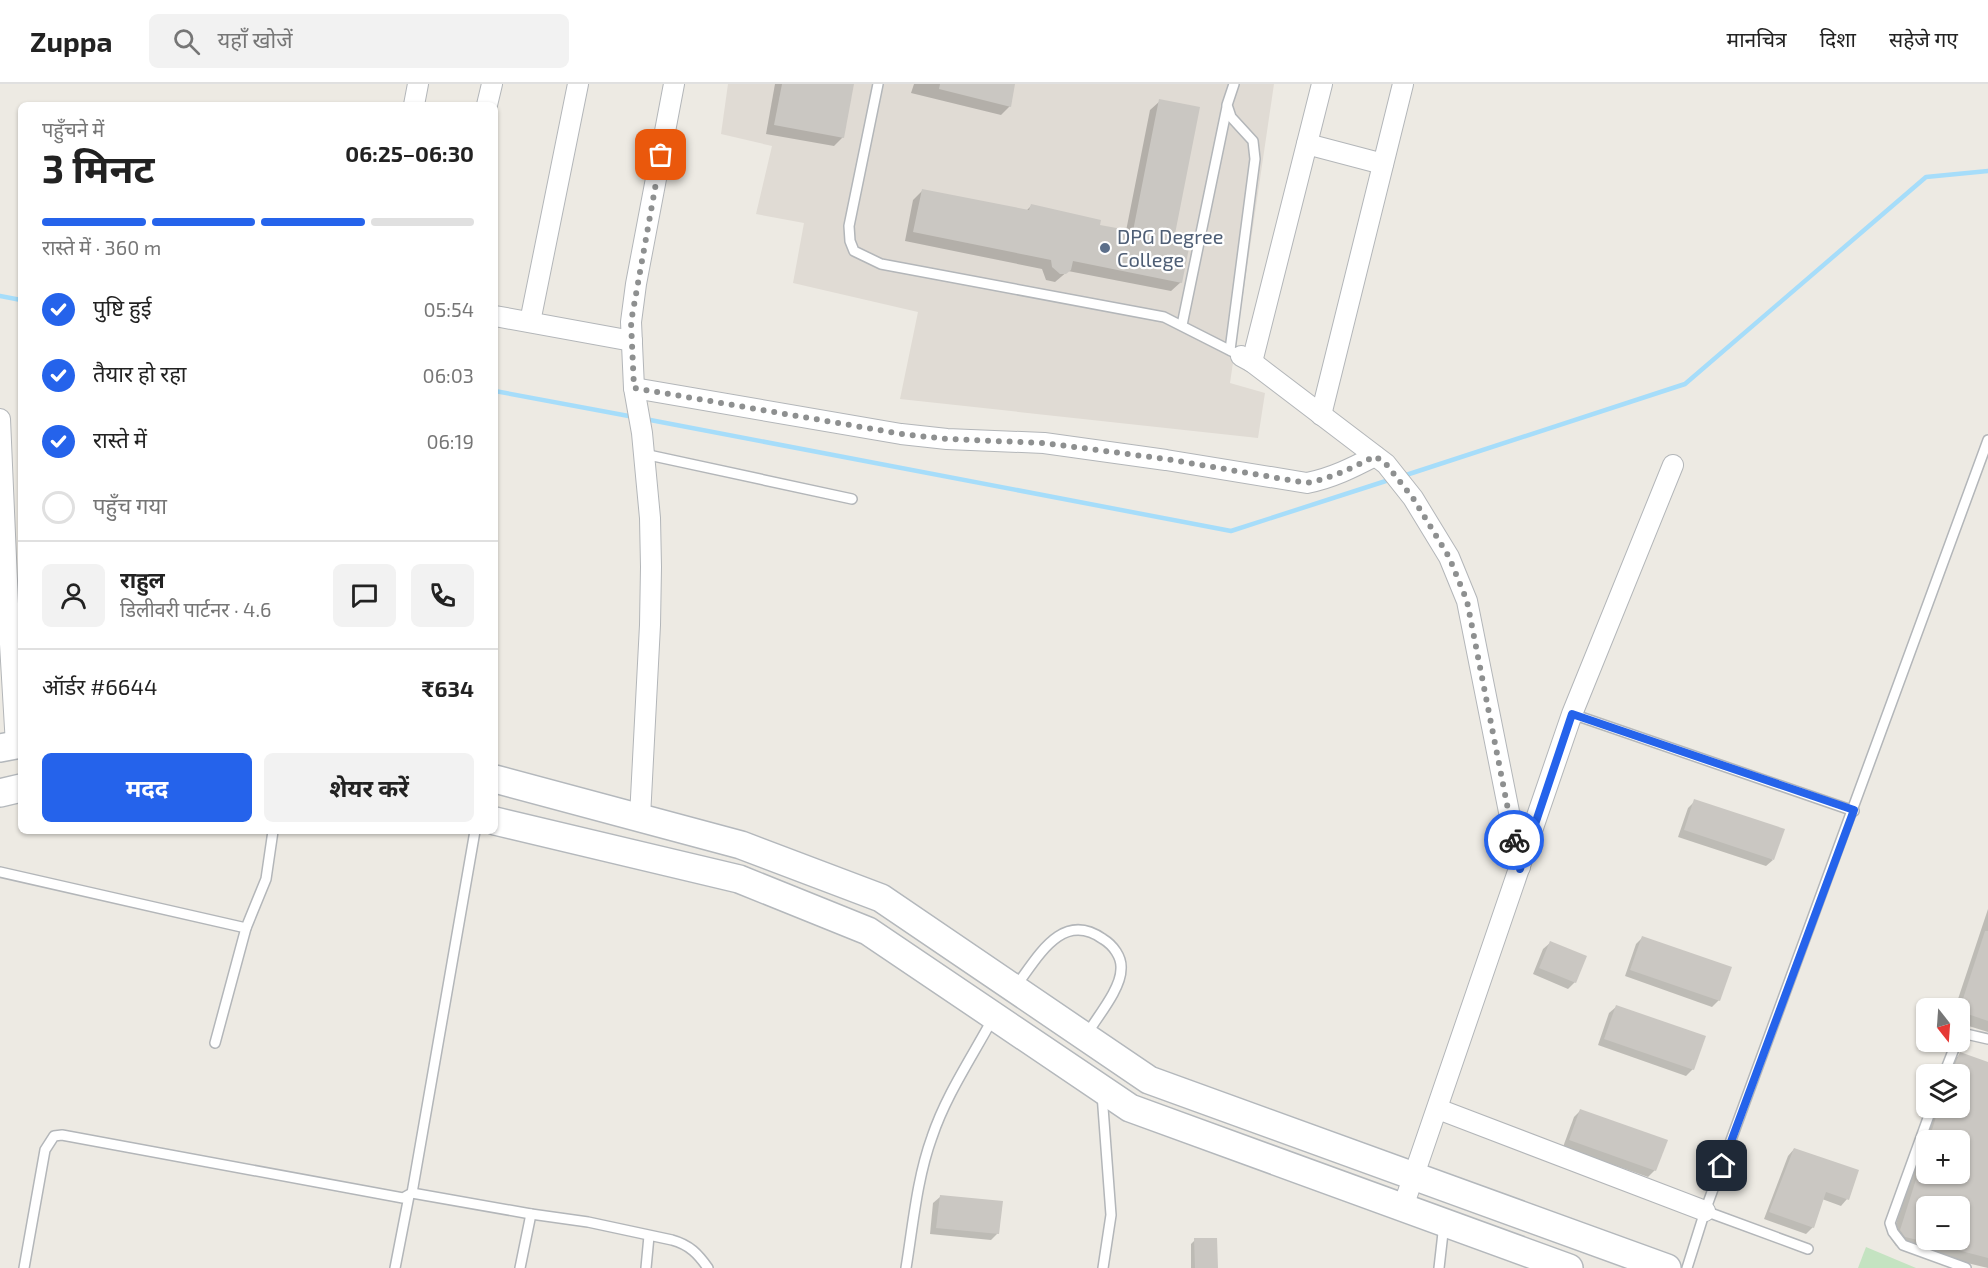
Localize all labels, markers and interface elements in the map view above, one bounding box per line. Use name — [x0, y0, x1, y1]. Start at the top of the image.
search box — [149, 14, 569, 68]
text: Zuppa — [30, 24, 113, 58]
icon: search — [170, 25, 203, 58]
text: यहाँ खोजें — [218, 26, 293, 52]
text: मानचित्र — [1727, 26, 1787, 51]
text: दिशा — [1820, 26, 1856, 51]
text: सहेजे गए — [1889, 26, 1958, 51]
text: पहुँचने में — [42, 117, 104, 141]
pin — [635, 129, 686, 180]
icon: bag — [644, 138, 677, 171]
text: 06:25–06:30 — [345, 140, 474, 166]
text: 3 मिनट — [42, 144, 154, 191]
place label: DPG Degree College — [1117, 224, 1224, 271]
text: रास्ते में · 360 m — [42, 235, 161, 259]
marker: DPG Degree College — [1098, 241, 1112, 255]
icon: check — [42, 293, 75, 326]
text: पुष्टि हुई — [93, 294, 151, 320]
text: 05:54 — [423, 297, 474, 321]
icon: check — [42, 359, 75, 392]
text: तैयार हो रहा — [93, 360, 187, 386]
text: 06:03 — [423, 363, 474, 387]
icon: check — [42, 425, 75, 458]
text: रास्ते में — [93, 426, 147, 452]
text: 06:19 — [426, 429, 474, 453]
text: पहुँच गया — [93, 492, 167, 518]
button: person — [42, 564, 105, 627]
button: chat — [333, 564, 396, 627]
button: phone — [411, 564, 474, 627]
text: राहुल — [120, 566, 165, 592]
text: डिलीवरी पार्टनर · 4.6 — [120, 597, 271, 621]
text: ऑर्डर #6644 — [42, 673, 157, 699]
text: ₹634 — [422, 675, 474, 701]
button: मदद — [42, 753, 252, 822]
button: शेयर करें — [264, 753, 474, 822]
courier — [1484, 810, 1544, 870]
icon: bike — [1498, 824, 1531, 857]
north arrow — [1916, 998, 1970, 1052]
map controls — [1916, 998, 1970, 1250]
button: layers — [1916, 1064, 1970, 1118]
button: + — [1916, 1130, 1970, 1184]
pin — [1696, 1140, 1747, 1191]
icon: home — [1705, 1149, 1738, 1182]
button: − — [1916, 1196, 1970, 1250]

